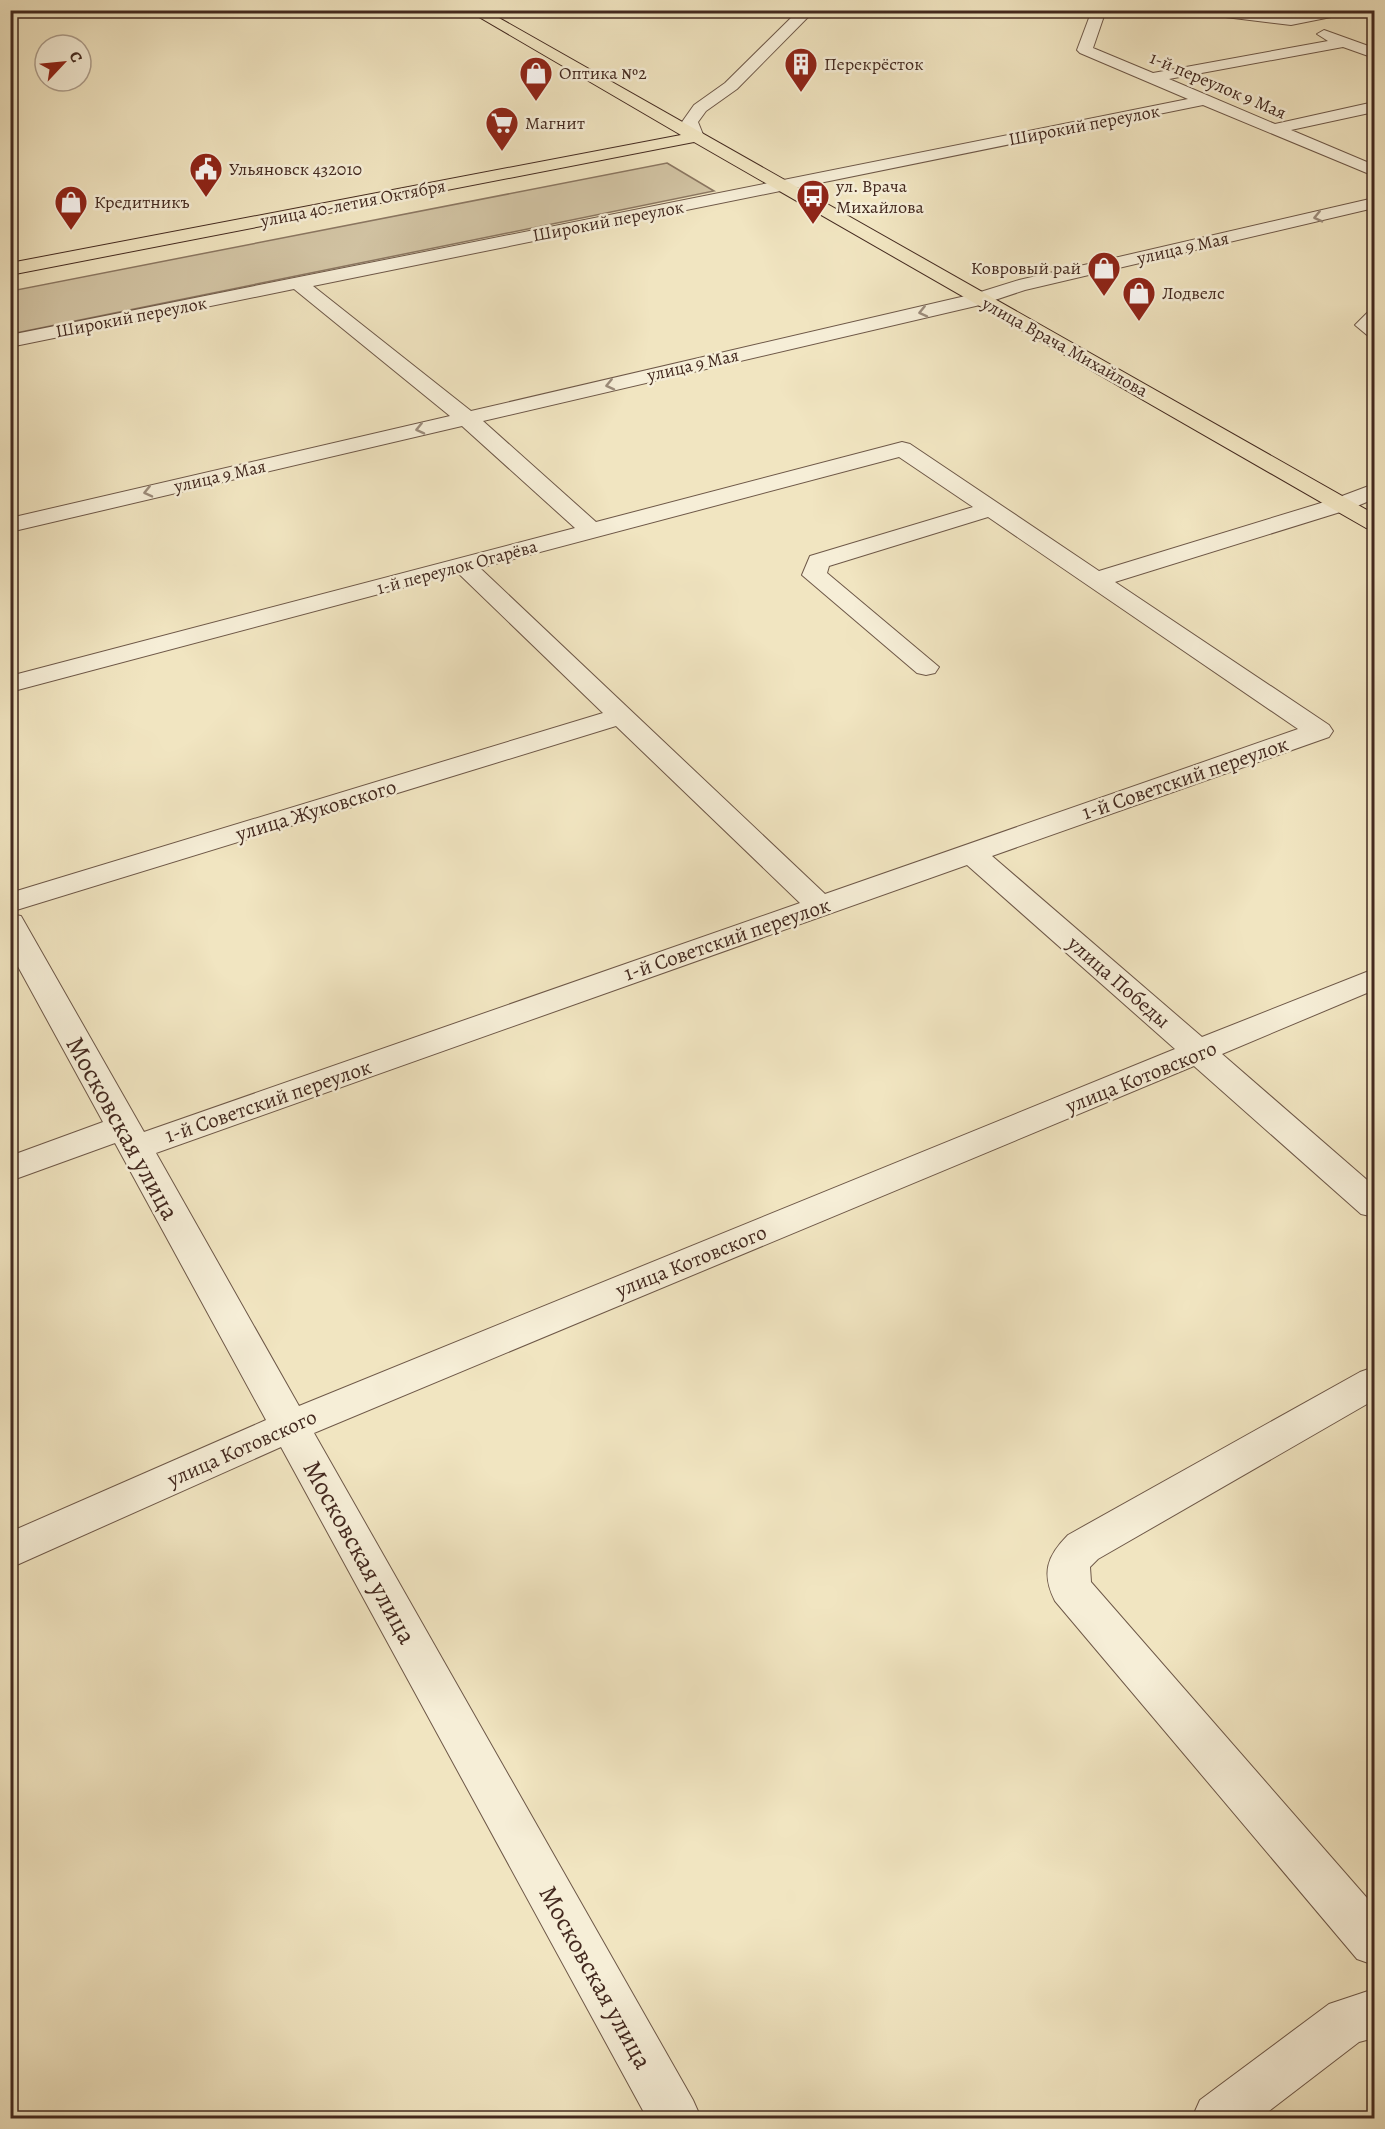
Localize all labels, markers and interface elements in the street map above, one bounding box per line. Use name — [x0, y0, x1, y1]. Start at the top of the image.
north arrow — [33, 33, 93, 93]
street label: 1-й переулок 9 Мая — [1146, 45, 1290, 125]
building icon: Перекрёсток — [783, 46, 819, 93]
text: С — [64, 48, 88, 66]
place label: Перекрёсток — [824, 52, 924, 76]
shop icon: Оптика №2 — [518, 55, 554, 102]
place label: Оптика №2 — [559, 61, 647, 85]
street label: Широкий переулок — [1006, 99, 1162, 151]
supermarket icon: Магнит — [484, 105, 520, 152]
place label: Магнит — [525, 111, 585, 135]
public building icon: Ульяновск 432010 — [188, 151, 224, 198]
place label: Ульяновск 432010 — [229, 157, 362, 181]
street label: улица 40-летия Октября — [258, 173, 447, 233]
place label: ул. Врача Михайлова — [835, 174, 925, 219]
bus stop icon: ул. Врача Михайлова — [795, 178, 831, 225]
shop icon: Кредитникъ — [53, 184, 89, 231]
place label: Кредитникъ — [94, 190, 190, 214]
street label: Широкий переулок — [530, 195, 686, 247]
one-way arrow — [1313, 209, 1323, 222]
street label: улица 9 Мая — [1134, 226, 1231, 270]
shop icon: Ковровый рай — [1086, 250, 1122, 297]
place label: Ковровый рай — [971, 256, 1081, 280]
shop icon: Лодвелс — [1121, 275, 1157, 322]
place label: Лодвелс — [1162, 281, 1225, 305]
street label: Широкий переулок — [53, 291, 209, 343]
street label: улица Врача Михайлова — [977, 291, 1153, 403]
one-way arrow — [918, 305, 928, 318]
street label: улица 9 Мая — [644, 343, 741, 387]
one-way arrow — [605, 377, 615, 390]
one-way arrow — [415, 421, 425, 434]
street label: улица 9 Мая — [171, 454, 268, 498]
one-way arrow — [143, 485, 153, 498]
street label: 1-й переулок Огарёва — [374, 534, 541, 600]
street label: 1-й Советский переулок — [1078, 730, 1292, 826]
street label: улица Жуковского — [231, 772, 400, 848]
street label: 1-й Советский переулок — [620, 891, 834, 987]
street label: улица Победы — [1061, 929, 1176, 1034]
street label: Московская улица — [58, 1030, 187, 1226]
street label: улица Котовского — [1060, 1034, 1221, 1120]
street label: 1-й Советский переулок — [161, 1053, 375, 1149]
street label: улица Котовского — [610, 1218, 771, 1304]
street label: улица Котовского — [162, 1403, 321, 1494]
street label: Московская улица — [295, 1454, 424, 1650]
street label: Московская улица — [531, 1879, 660, 2075]

